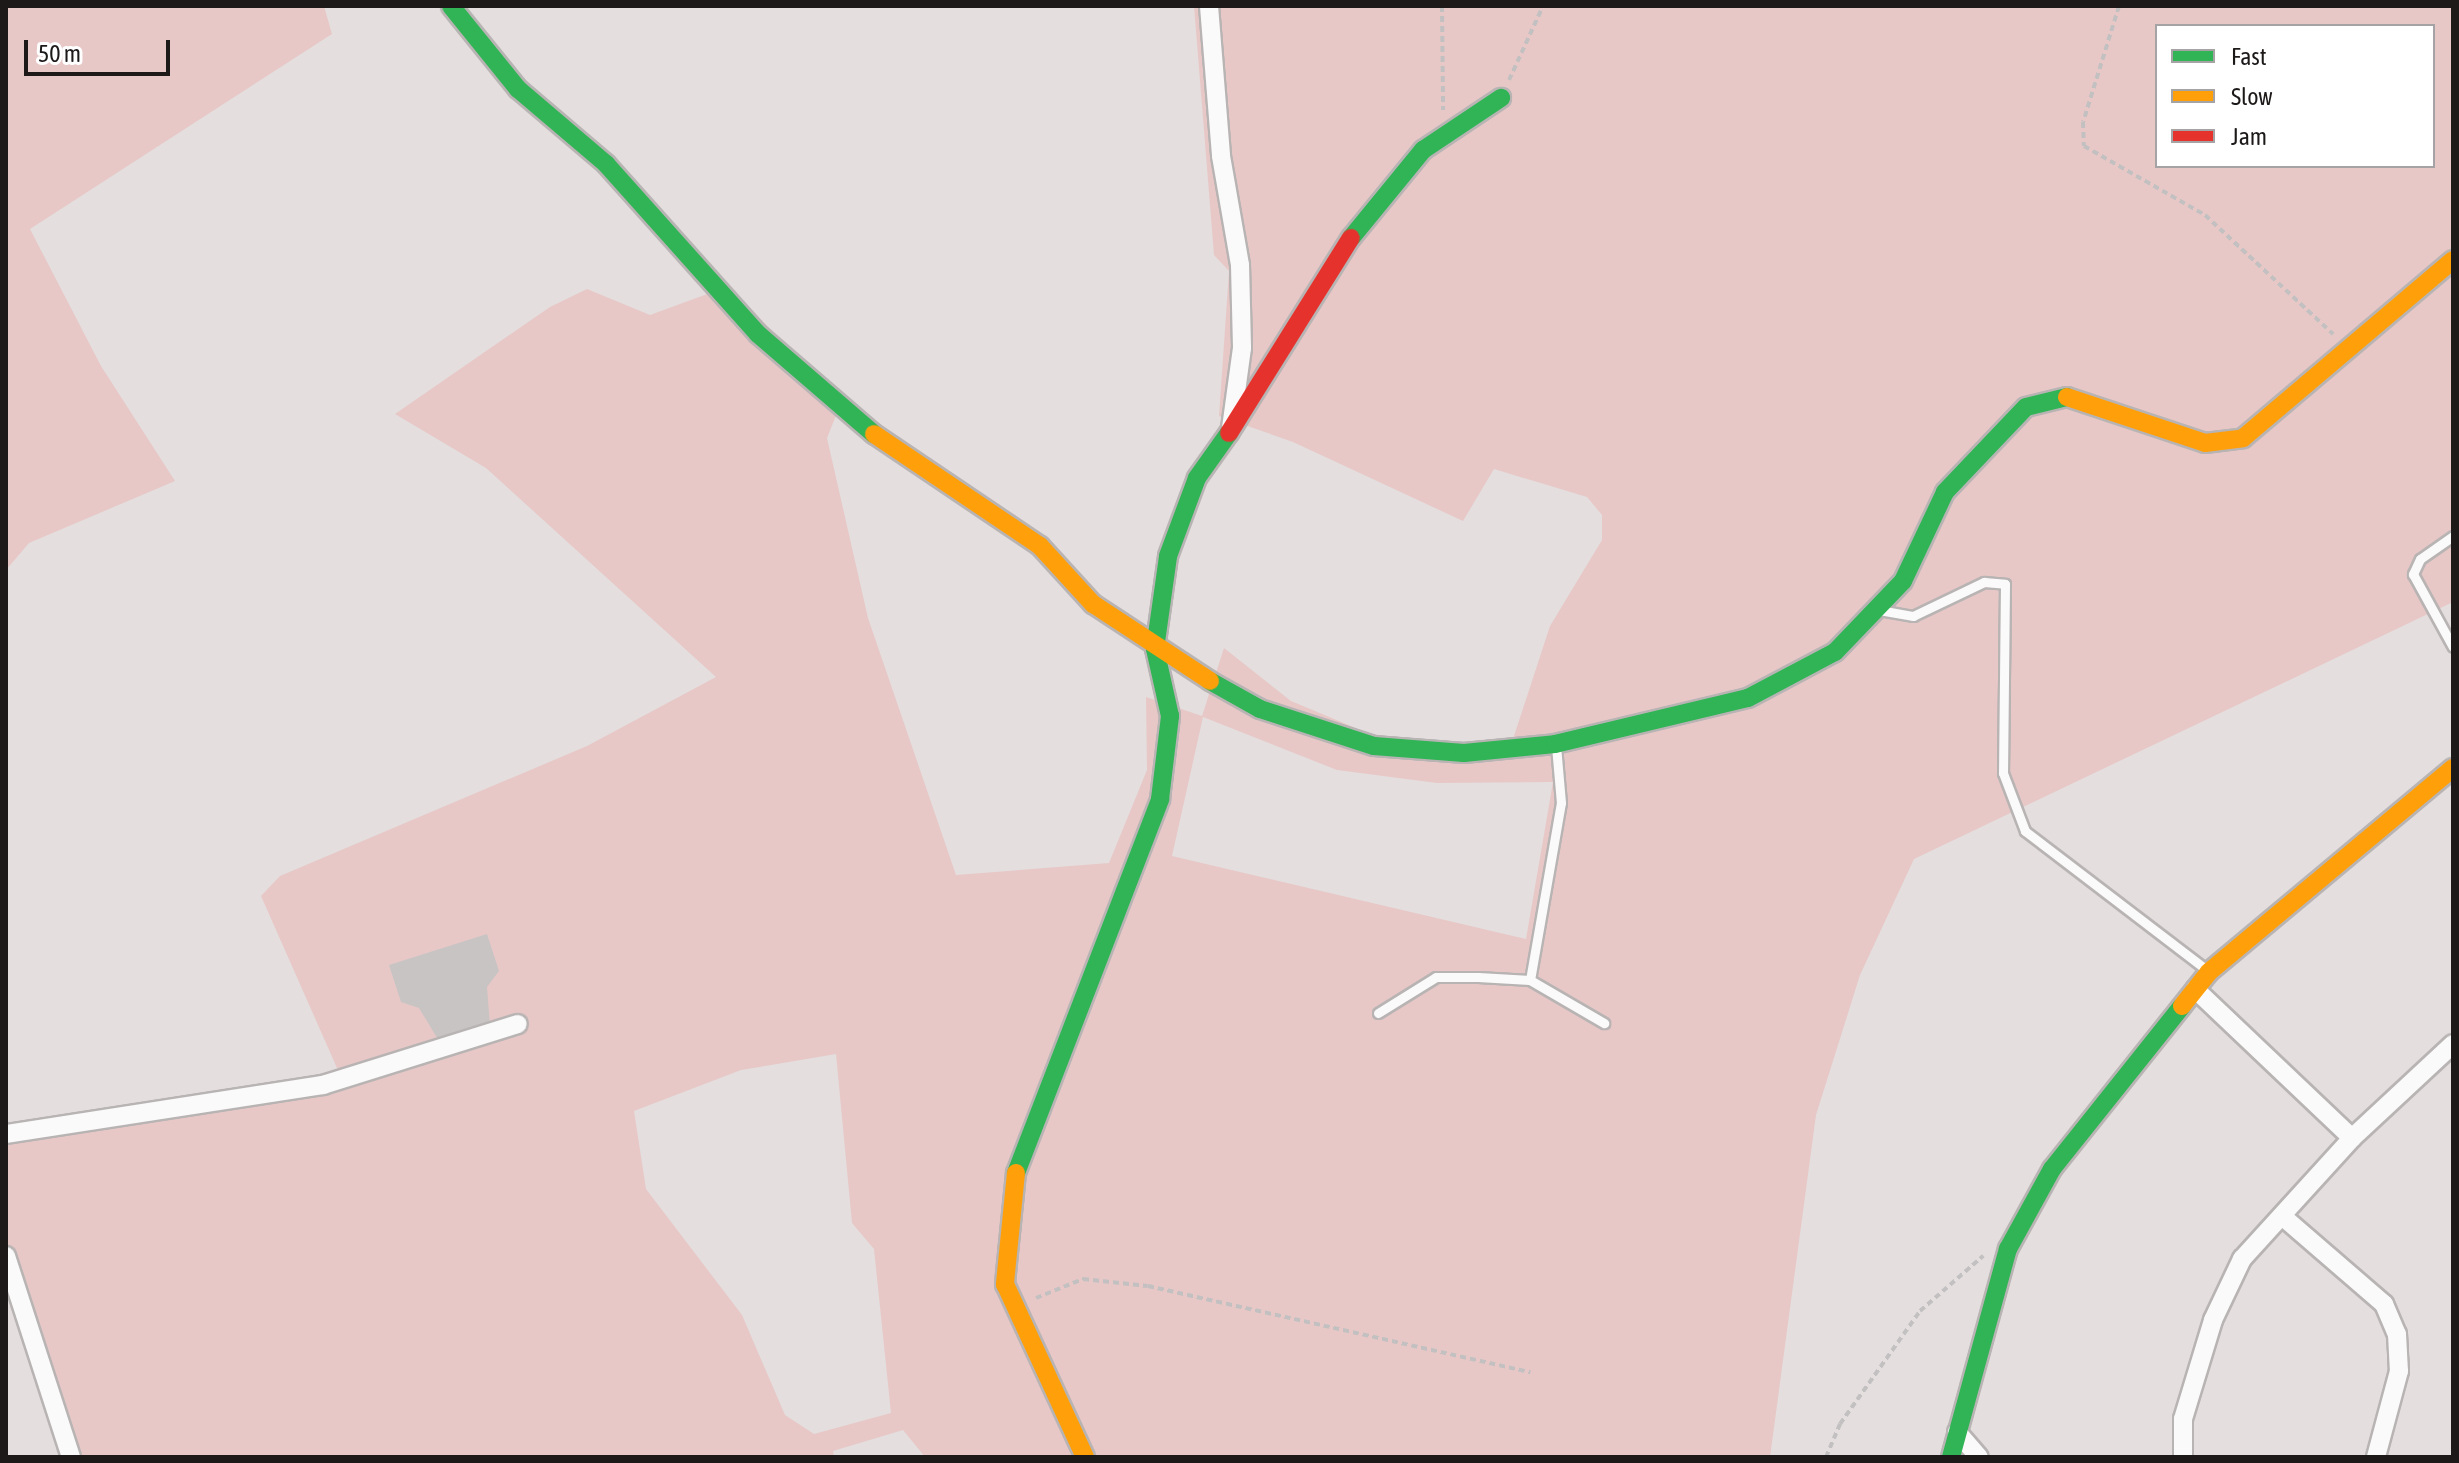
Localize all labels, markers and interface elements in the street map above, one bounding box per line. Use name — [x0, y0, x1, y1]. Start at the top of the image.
scale bar — [28, 24, 174, 74]
legend — [2155, 24, 2435, 168]
text: 50 m — [38, 40, 81, 67]
text: Fast — [2231, 43, 2267, 70]
text: Slow — [2231, 83, 2273, 110]
text: Jam — [2231, 123, 2267, 150]

